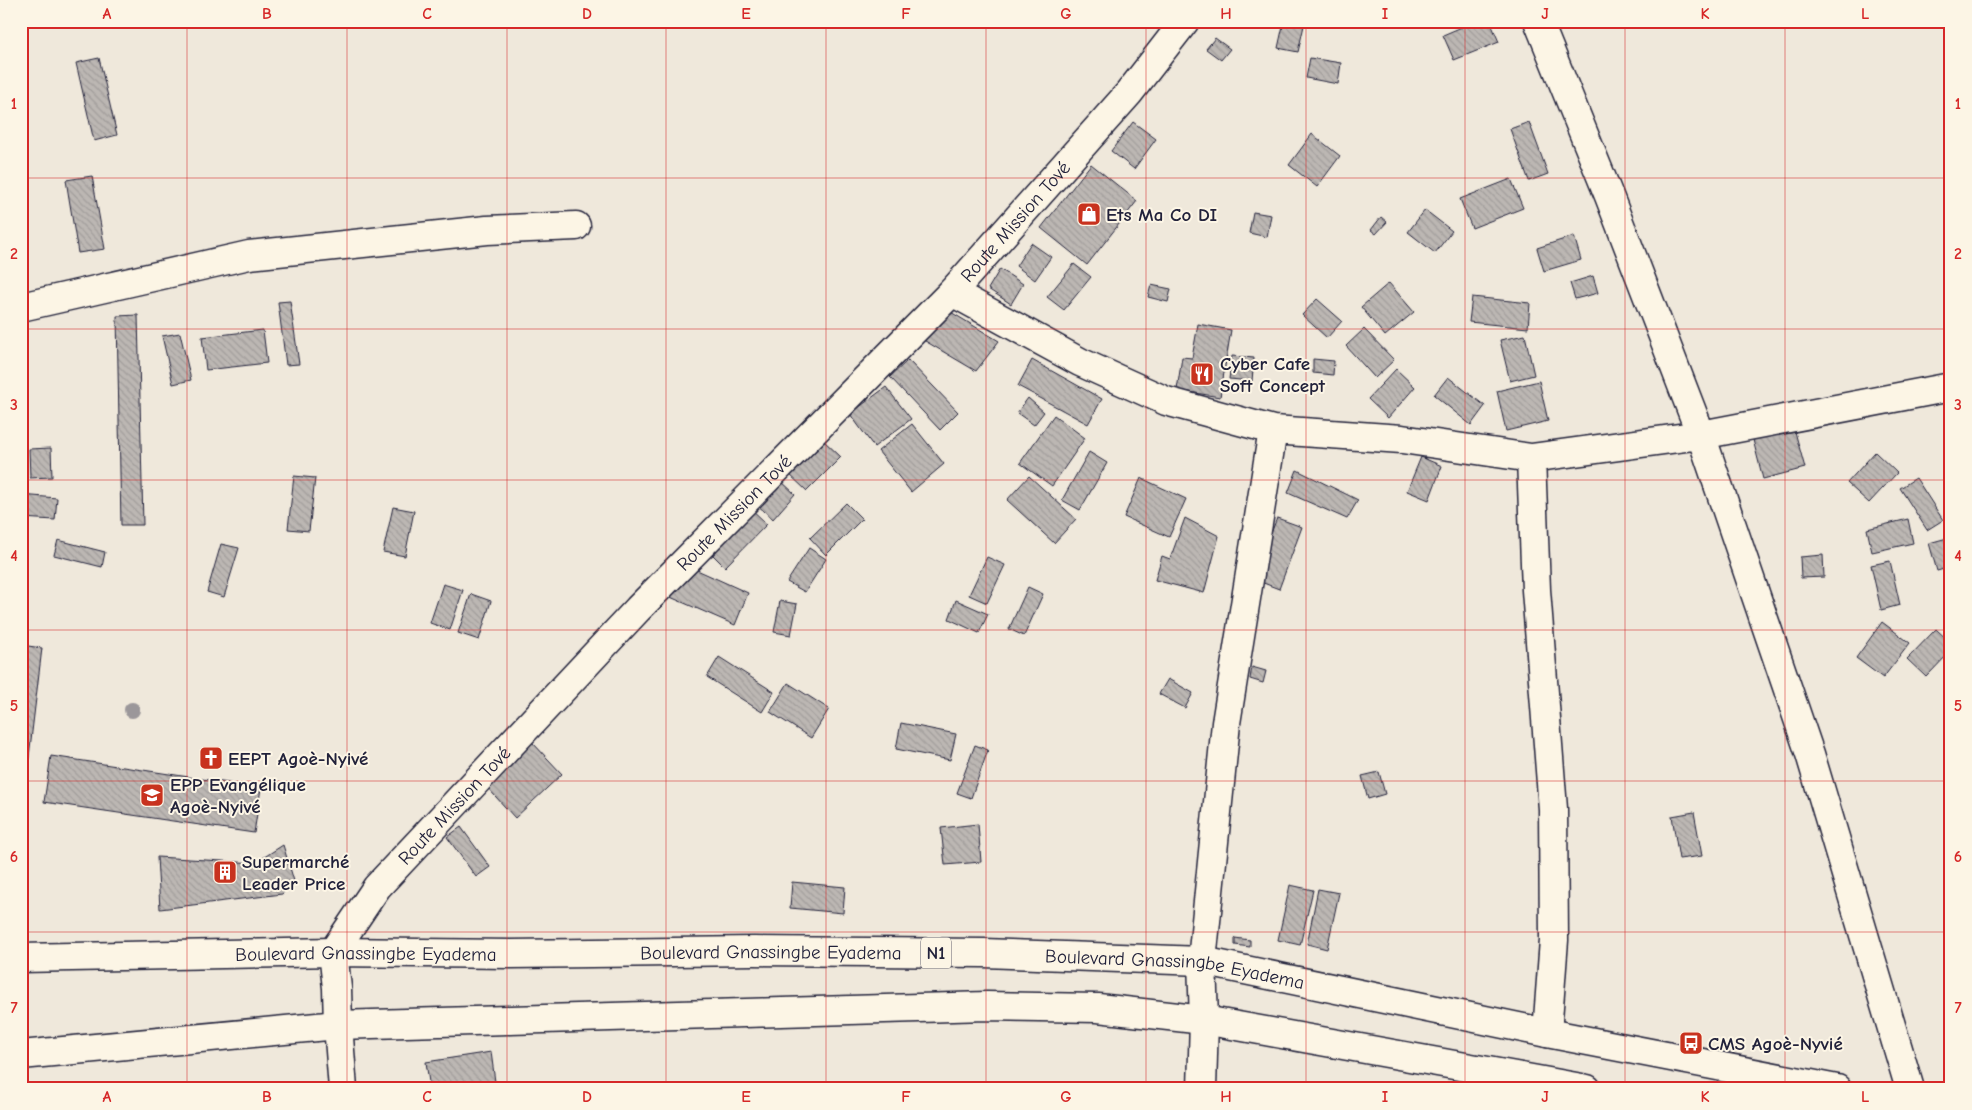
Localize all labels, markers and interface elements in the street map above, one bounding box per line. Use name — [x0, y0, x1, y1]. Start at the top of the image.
text: A — [103, 5, 112, 23]
text: B — [262, 5, 272, 23]
text: C — [422, 5, 432, 23]
text: D — [582, 5, 592, 23]
text: E — [741, 5, 751, 23]
text: F — [901, 5, 911, 23]
text: G — [1060, 5, 1072, 23]
text: H — [1220, 5, 1232, 23]
text: I — [1382, 5, 1388, 23]
text: J — [1541, 5, 1549, 23]
text: K — [1700, 5, 1710, 23]
text: L — [1861, 5, 1869, 23]
text: 1 — [11, 95, 17, 113]
text: 1 — [1955, 95, 1961, 113]
street label: Route Mission Tové — [956, 157, 1075, 287]
shop icon: Ets Ma Co DI — [1076, 201, 1102, 227]
place label: Ets Ma Co DI — [1106, 204, 1217, 226]
text: 2 — [10, 245, 18, 263]
text: 2 — [1954, 245, 1962, 263]
place label: Cyber Cafe Soft Concept — [1220, 353, 1326, 397]
restaurant icon: Cyber Cafe Soft Concept — [1189, 361, 1215, 387]
text: 3 — [10, 396, 18, 414]
text: 3 — [1954, 396, 1962, 414]
street label: Route Mission Tové — [672, 451, 796, 576]
text: 4 — [10, 547, 18, 565]
text: 4 — [1954, 547, 1962, 565]
text: 5 — [10, 697, 18, 715]
text: 5 — [1954, 697, 1962, 715]
street label: Route Mission Tové — [394, 742, 515, 870]
church icon: EEPT Agoè-Nyivé — [198, 745, 224, 771]
place label: EEPT Agoè-Nyivé — [228, 748, 368, 770]
place label: EPP Evangélique Agoè-Nyivé — [170, 774, 306, 818]
school or university icon: EPP Evangélique Agoè-Nyivé — [139, 782, 165, 808]
text: 6 — [10, 848, 18, 866]
text: 6 — [1954, 848, 1962, 866]
place label: Supermarché Leader Price — [242, 851, 349, 895]
building icon: Supermarché Leader Price — [212, 859, 238, 885]
road number: N1 — [921, 938, 951, 968]
street label: Boulevard Gnassingbe Eyadema — [640, 941, 902, 964]
street label: Boulevard Gnassingbe Eyadema — [235, 942, 497, 966]
street label: Boulevard Gnassingbe Eyadema — [1045, 945, 1306, 994]
text: 7 — [10, 999, 18, 1017]
text: 7 — [1954, 999, 1962, 1017]
bus stop icon: CMS Agoè-Nyvié — [1678, 1030, 1704, 1056]
place label: CMS Agoè-Nyvié — [1708, 1033, 1843, 1055]
text: A — [103, 1088, 112, 1106]
text: B — [262, 1088, 272, 1106]
text: C — [422, 1088, 432, 1106]
text: D — [582, 1088, 592, 1106]
text: E — [741, 1088, 751, 1106]
text: F — [901, 1088, 911, 1106]
text: G — [1060, 1088, 1072, 1106]
text: H — [1220, 1088, 1232, 1106]
text: I — [1382, 1088, 1388, 1106]
text: J — [1541, 1088, 1549, 1106]
text: K — [1700, 1088, 1710, 1106]
text: L — [1861, 1088, 1869, 1106]

